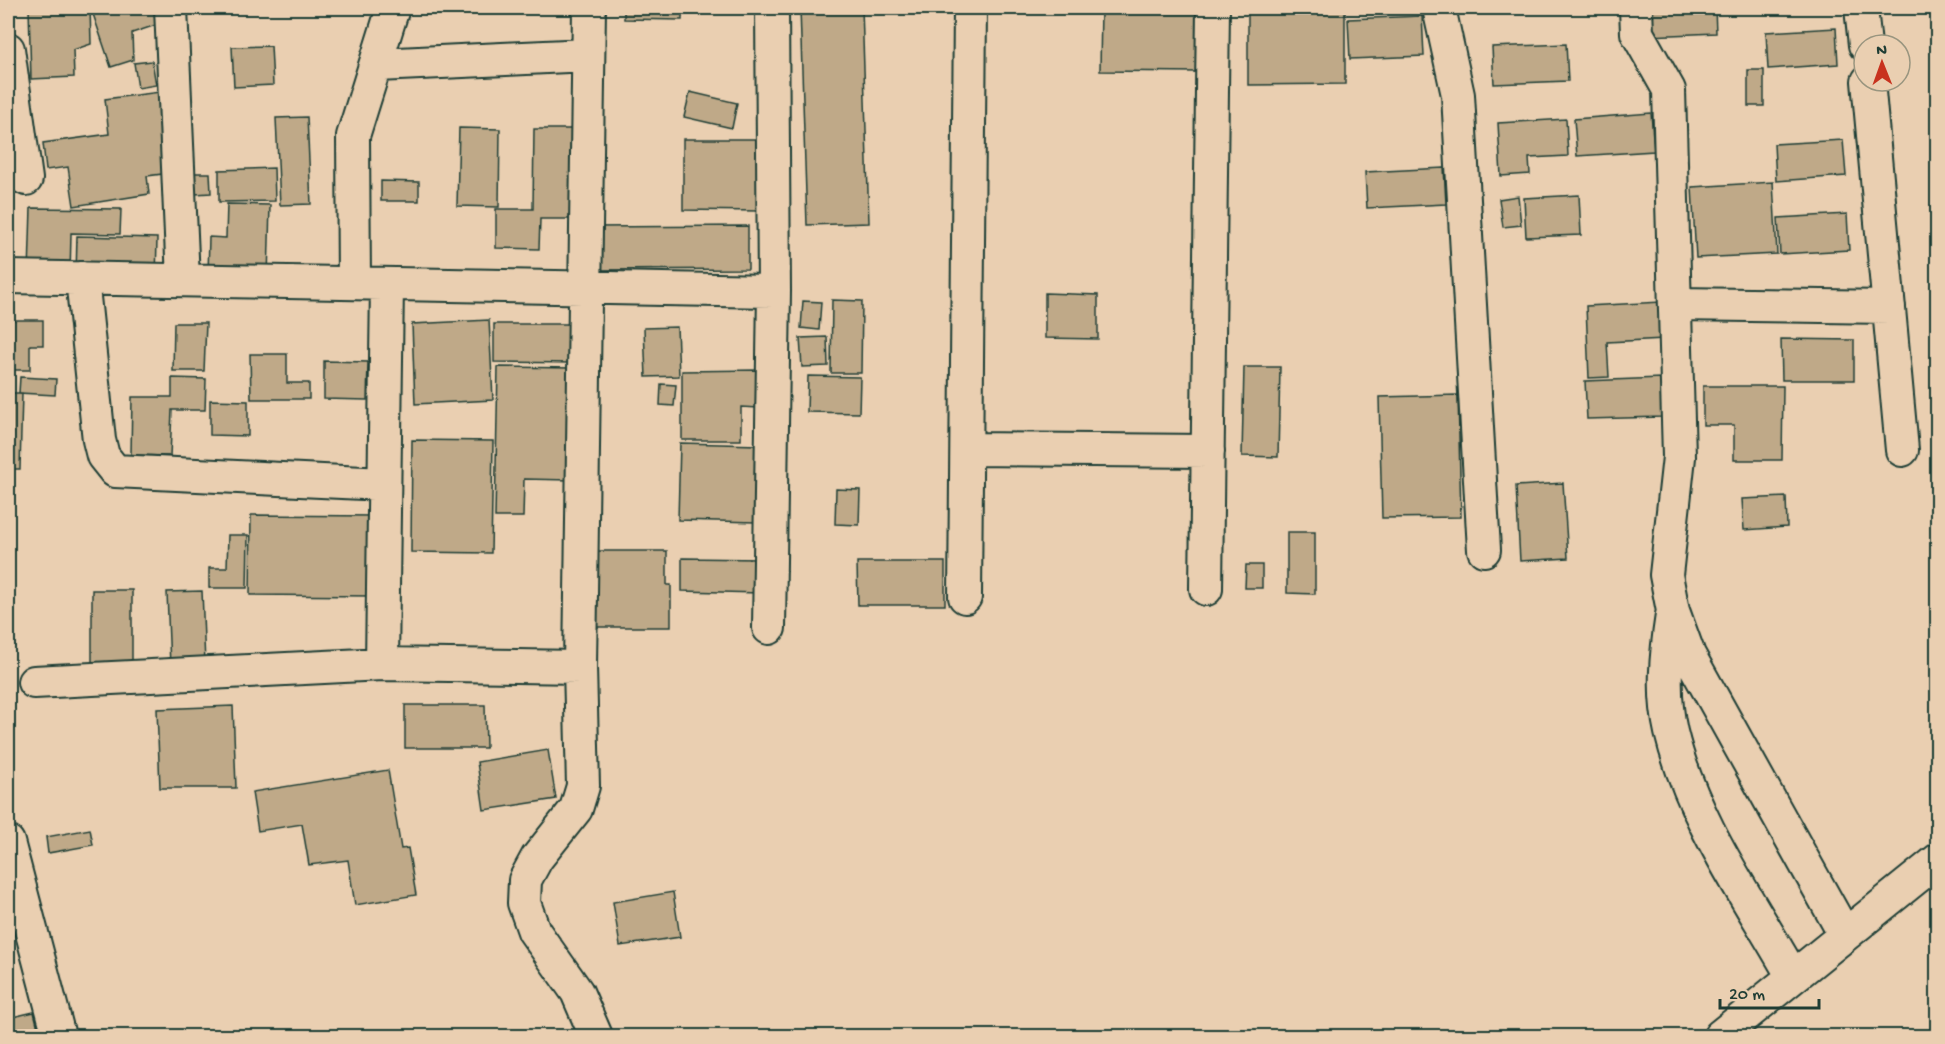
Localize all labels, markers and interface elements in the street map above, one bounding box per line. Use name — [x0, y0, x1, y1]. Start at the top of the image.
north arrow — [1852, 33, 1912, 93]
text: N — [1876, 42, 1888, 61]
scale bar — [1720, 972, 1819, 1010]
text: 20 m — [1729, 985, 1765, 1006]

